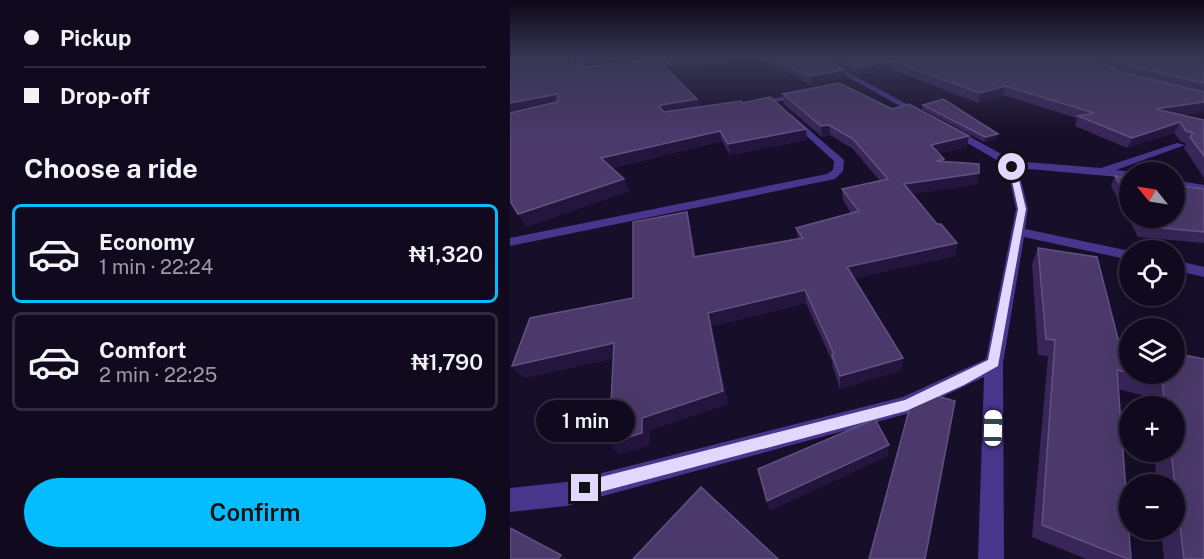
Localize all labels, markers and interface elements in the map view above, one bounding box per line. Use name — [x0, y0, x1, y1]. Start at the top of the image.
text: Pickup — [60, 25, 131, 51]
text: Drop-off — [60, 83, 150, 109]
text: Choose a ride — [24, 152, 198, 184]
route start — [998, 153, 1025, 180]
north arrow — [1119, 162, 1185, 228]
map controls — [1119, 162, 1185, 540]
icon: car — [27, 227, 81, 281]
text: Economy — [99, 229, 195, 255]
button: locate — [1119, 240, 1185, 306]
text: ₦1,320 — [409, 241, 483, 267]
text: 1 min · 22:24 — [99, 255, 213, 279]
button: layers — [1119, 318, 1185, 384]
icon: car — [27, 335, 81, 389]
text: Comfort — [99, 337, 186, 363]
text: ₦1,790 — [411, 349, 483, 375]
text: 2 min · 22:25 — [99, 363, 217, 387]
button: + — [1119, 396, 1185, 462]
callout: 1 min — [536, 401, 634, 443]
text: 1 min — [562, 409, 609, 433]
car — [984, 410, 1002, 446]
route end — [571, 474, 598, 501]
button: − — [1119, 474, 1185, 540]
button: Confirm — [24, 478, 486, 547]

